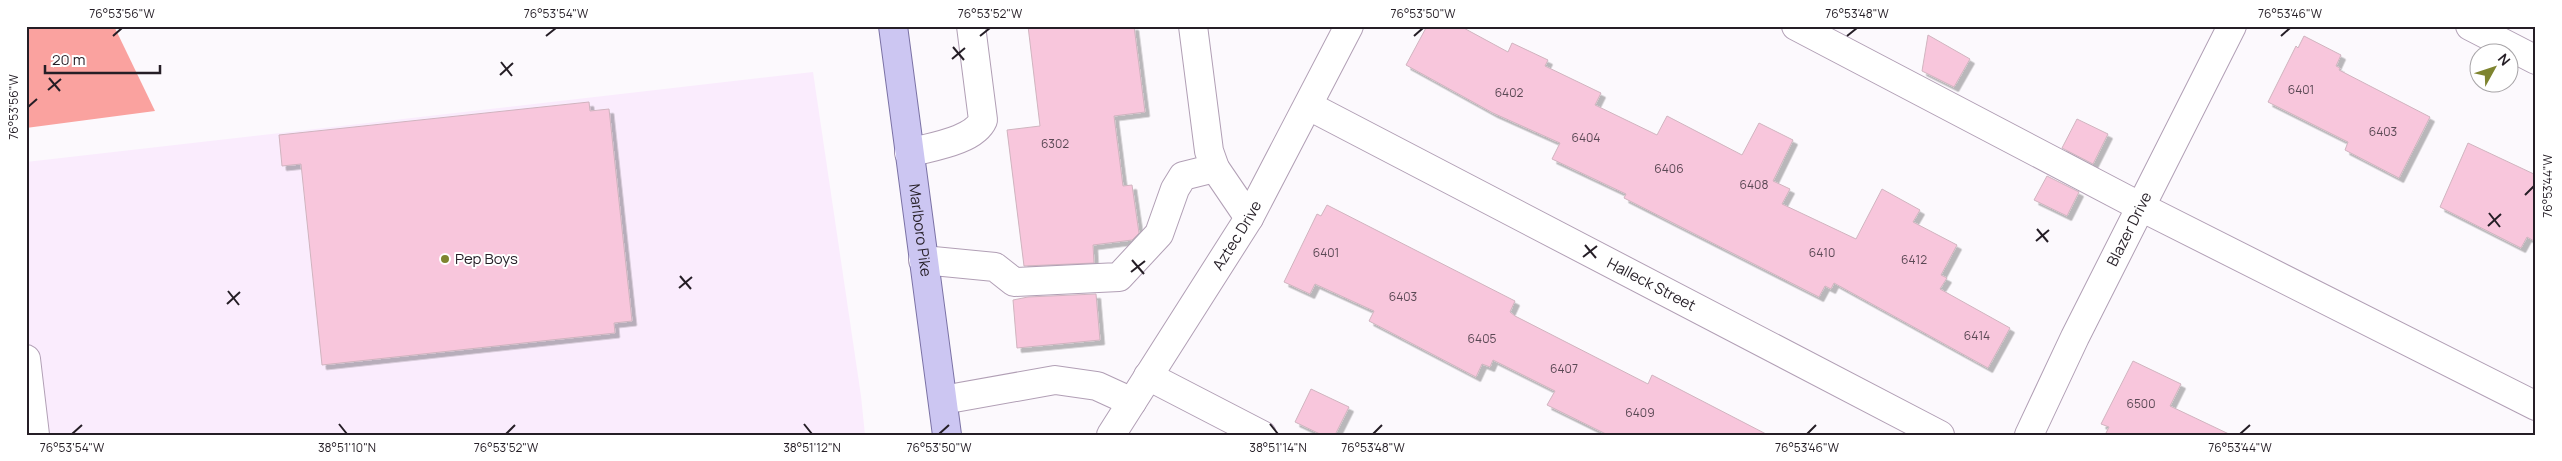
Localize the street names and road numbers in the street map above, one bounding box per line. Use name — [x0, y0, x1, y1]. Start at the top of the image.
street label: Marlboro Pike — [904, 182, 937, 278]
street label: Blazer Drive — [2101, 188, 2157, 270]
street label: Aztec Drive — [1207, 197, 1266, 274]
street label: Halleck Street — [1604, 252, 1699, 316]

